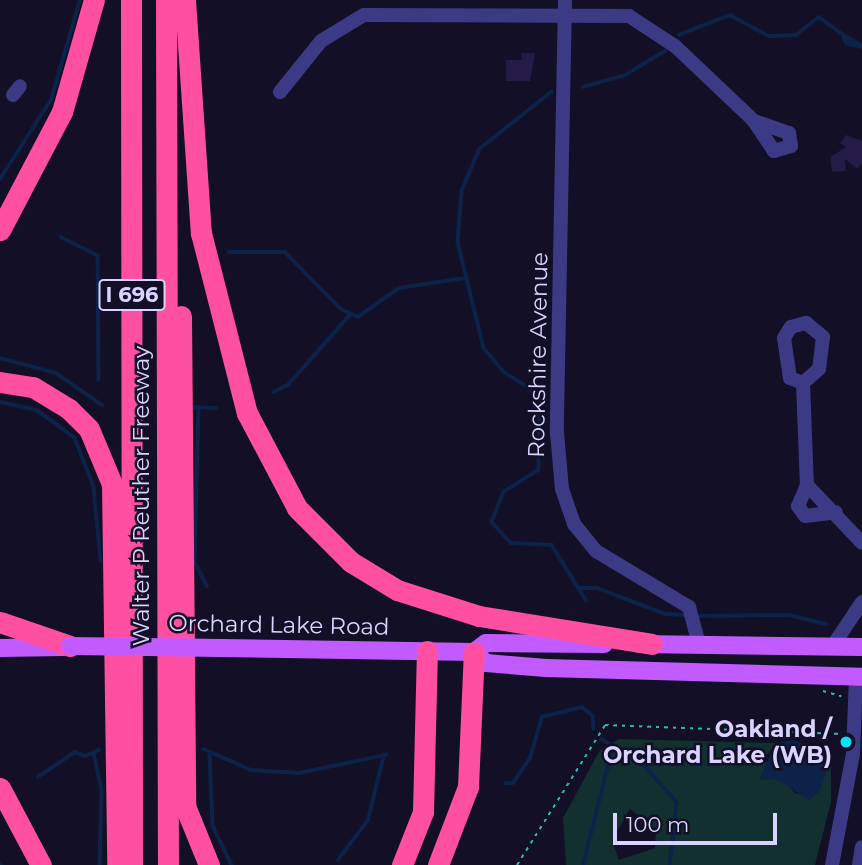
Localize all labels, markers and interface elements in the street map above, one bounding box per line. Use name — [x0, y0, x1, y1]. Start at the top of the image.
street label: Rockshire Avenue — [522, 252, 554, 458]
road number: I 696 — [97, 278, 167, 312]
street label: Walter P Reuther Freeway — [127, 346, 155, 646]
street label: Orchard Lake Road — [168, 609, 390, 641]
place label: Oakland / Orchard Lake (WB) — [603, 715, 832, 769]
marker: Oakland / Orchard Lake (WB) — [838, 734, 854, 750]
scale bar — [617, 798, 782, 842]
text: 100 m — [626, 812, 689, 837]

